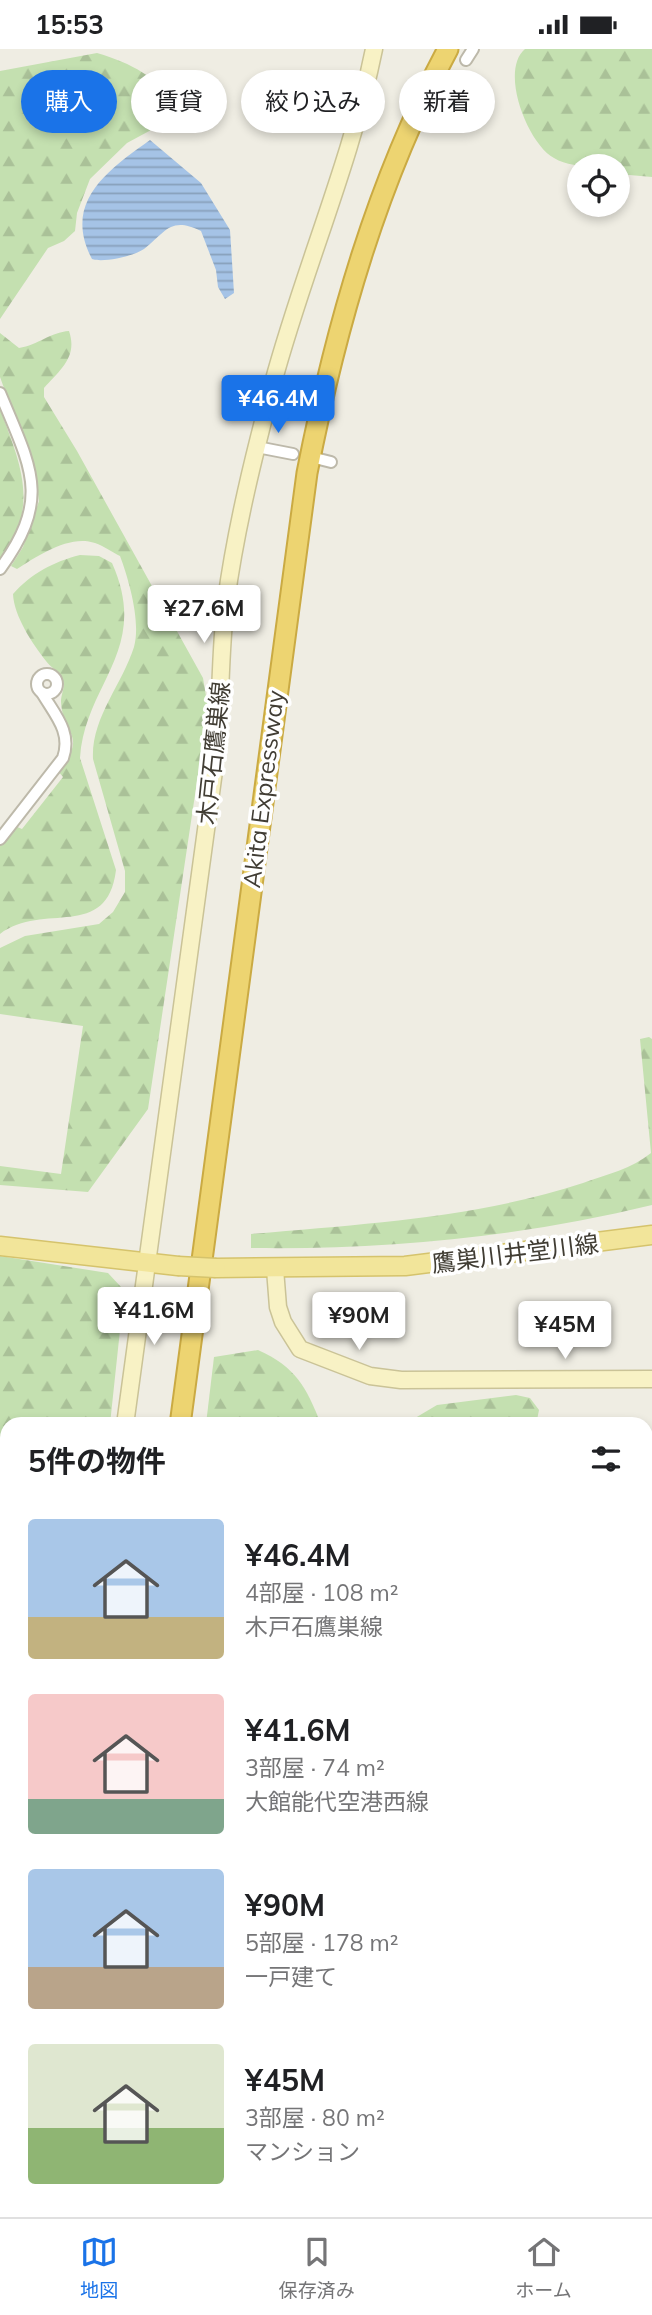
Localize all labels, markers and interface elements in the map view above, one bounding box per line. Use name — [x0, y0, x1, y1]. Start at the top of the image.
text: 15:53 — [35, 8, 104, 41]
chip: 購入 — [21, 70, 117, 133]
chip: 賃貸 — [131, 70, 227, 133]
chip: 絞り込み — [241, 70, 385, 133]
chip: 新着 — [399, 70, 495, 133]
map controls — [567, 154, 630, 217]
button: locate — [567, 154, 630, 217]
pin: ¥46.4M — [221, 375, 335, 435]
text: ¥46.4M — [238, 383, 318, 412]
pin: ¥27.6M — [147, 585, 261, 645]
text: ¥27.6M — [164, 593, 244, 622]
street label: 木戸石鷹巣線 — [191, 680, 235, 826]
street label: Akita Expressway — [236, 688, 290, 890]
street label: 鷹巣川井堂川線 — [430, 1228, 600, 1278]
pin: ¥41.6M — [97, 1287, 211, 1347]
pin: ¥90M — [318, 1293, 400, 1352]
text: ¥41.6M — [114, 1295, 194, 1324]
text: ¥90M — [328, 1300, 390, 1329]
pin: ¥45M — [524, 1301, 606, 1361]
text: ¥45M — [534, 1309, 596, 1338]
icon: filters — [587, 1440, 625, 1478]
text: 5件の物件 — [28, 1442, 166, 1480]
text: ¥46.4M — [245, 1536, 351, 1574]
icon: home — [84, 1547, 168, 1631]
text: 4部屋 · 108 m² — [245, 1578, 398, 1607]
text: 木戸石鷹巣線 — [245, 1612, 383, 1641]
text: ¥41.6M — [245, 1711, 351, 1749]
icon: home — [84, 1722, 168, 1806]
text: 3部屋 · 74 m² — [245, 1753, 385, 1782]
text: 大館能代空港西線 — [245, 1787, 429, 1816]
text: ¥90M — [245, 1886, 325, 1924]
icon: home — [84, 1897, 168, 1981]
text: 5部屋 · 178 m² — [245, 1928, 398, 1957]
text: 一戸建て — [245, 1962, 337, 1991]
text: ¥45M — [245, 2061, 325, 2099]
icon: home — [84, 2072, 168, 2156]
text: 3部屋 · 80 m² — [245, 2103, 385, 2132]
text: マンション — [245, 2137, 360, 2166]
tab: 地図 — [80, 2233, 118, 2302]
tab: 保存済み — [279, 2233, 355, 2302]
tab: ホーム — [515, 2233, 572, 2302]

